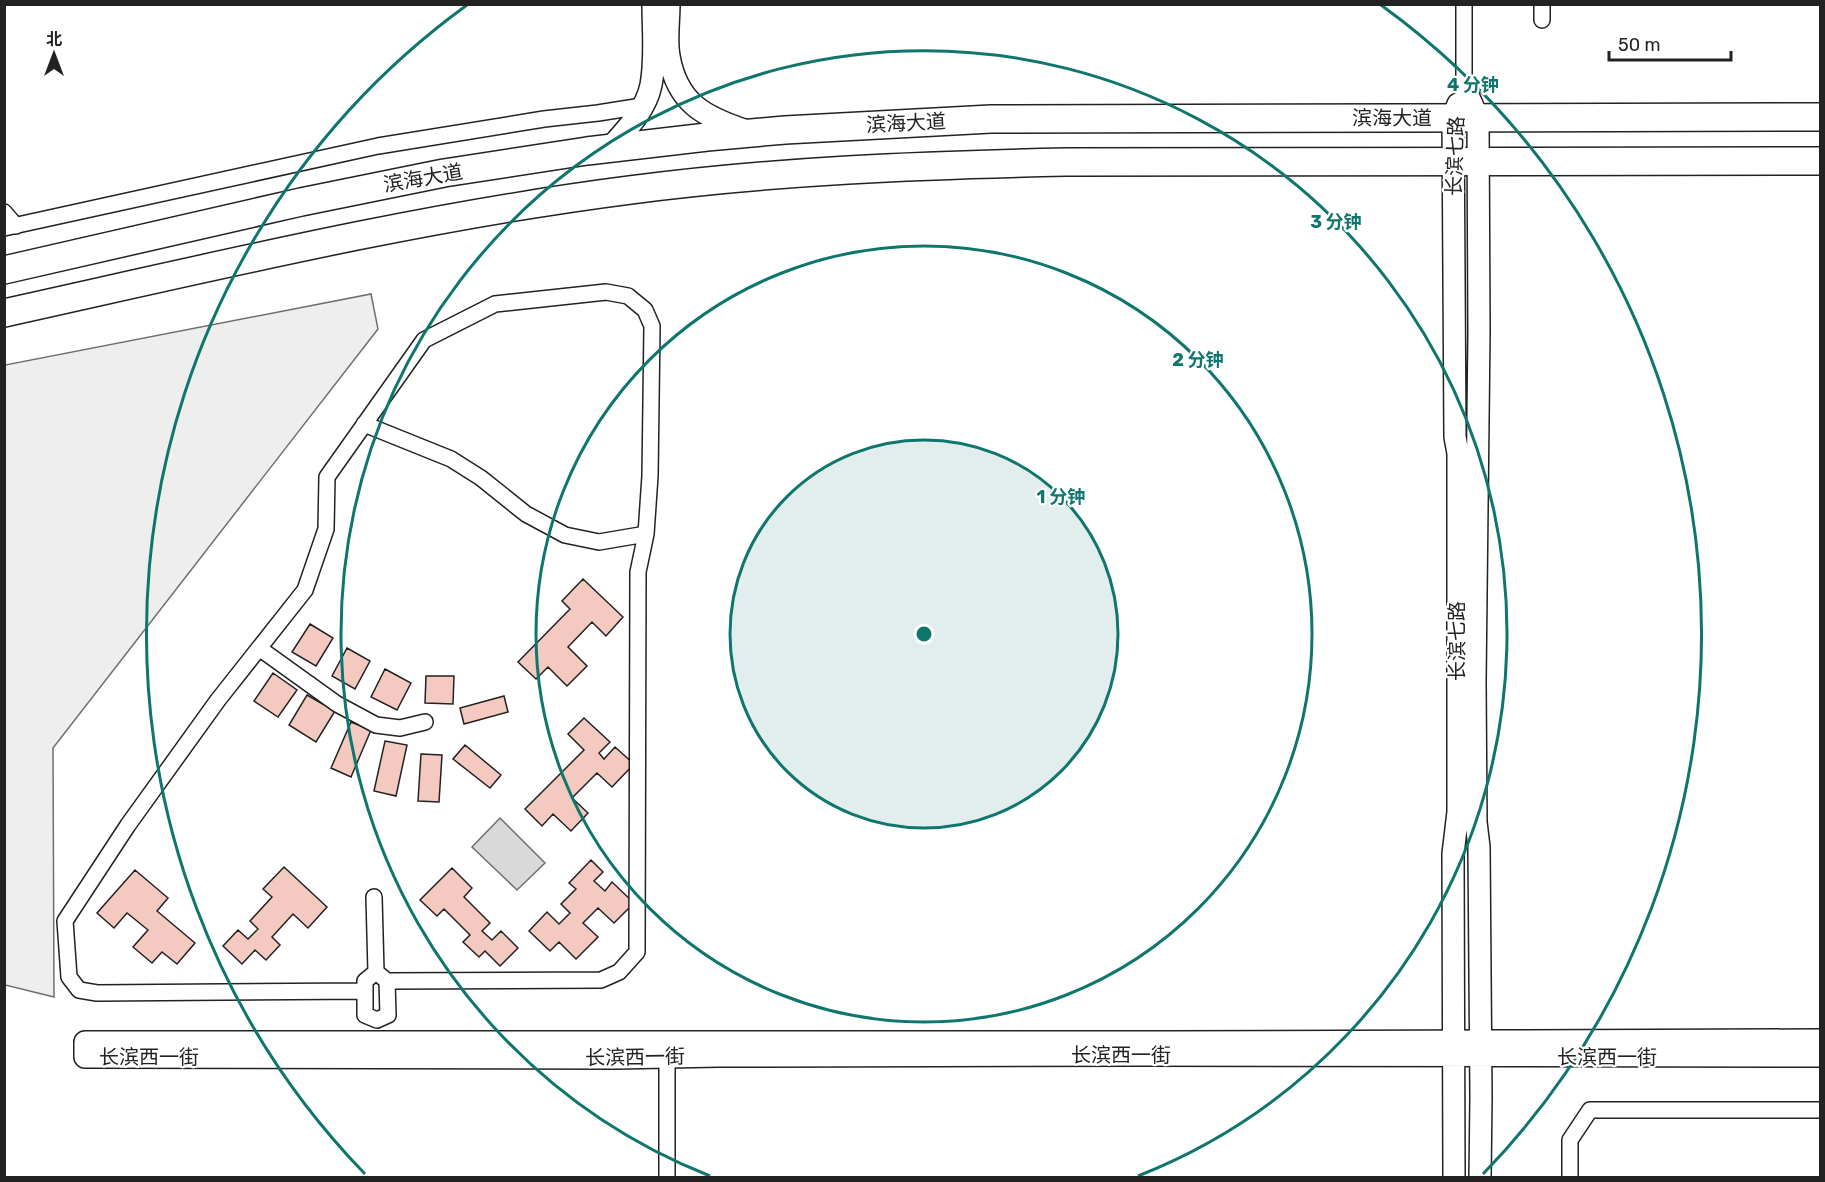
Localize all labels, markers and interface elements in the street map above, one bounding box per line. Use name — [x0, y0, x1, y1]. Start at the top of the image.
north arrow — [24, 24, 84, 84]
scale bar — [1609, 24, 1730, 62]
text: 北 — [46, 30, 62, 49]
text: 50 m — [1618, 34, 1661, 56]
text: 4 分钟 — [1447, 74, 1499, 96]
street label: 滨海大道 — [1352, 106, 1432, 130]
street label: 滨海大道 — [865, 109, 947, 137]
street label: 长滨七路 — [1442, 116, 1468, 196]
street label: 滨海大道 — [382, 159, 464, 197]
text: 3 分钟 — [1310, 211, 1362, 233]
text: 2 分钟 — [1172, 349, 1224, 371]
text: 1 分钟 — [1037, 486, 1085, 508]
street label: 长滨七路 — [1445, 601, 1469, 681]
centre of rings — [914, 624, 934, 644]
street label: 长滨西一街 — [1071, 1043, 1171, 1067]
street label: 长滨西一街 — [585, 1044, 685, 1070]
street label: 长滨西一街 — [99, 1045, 199, 1069]
street label: 长滨西一街 — [1557, 1045, 1657, 1069]

